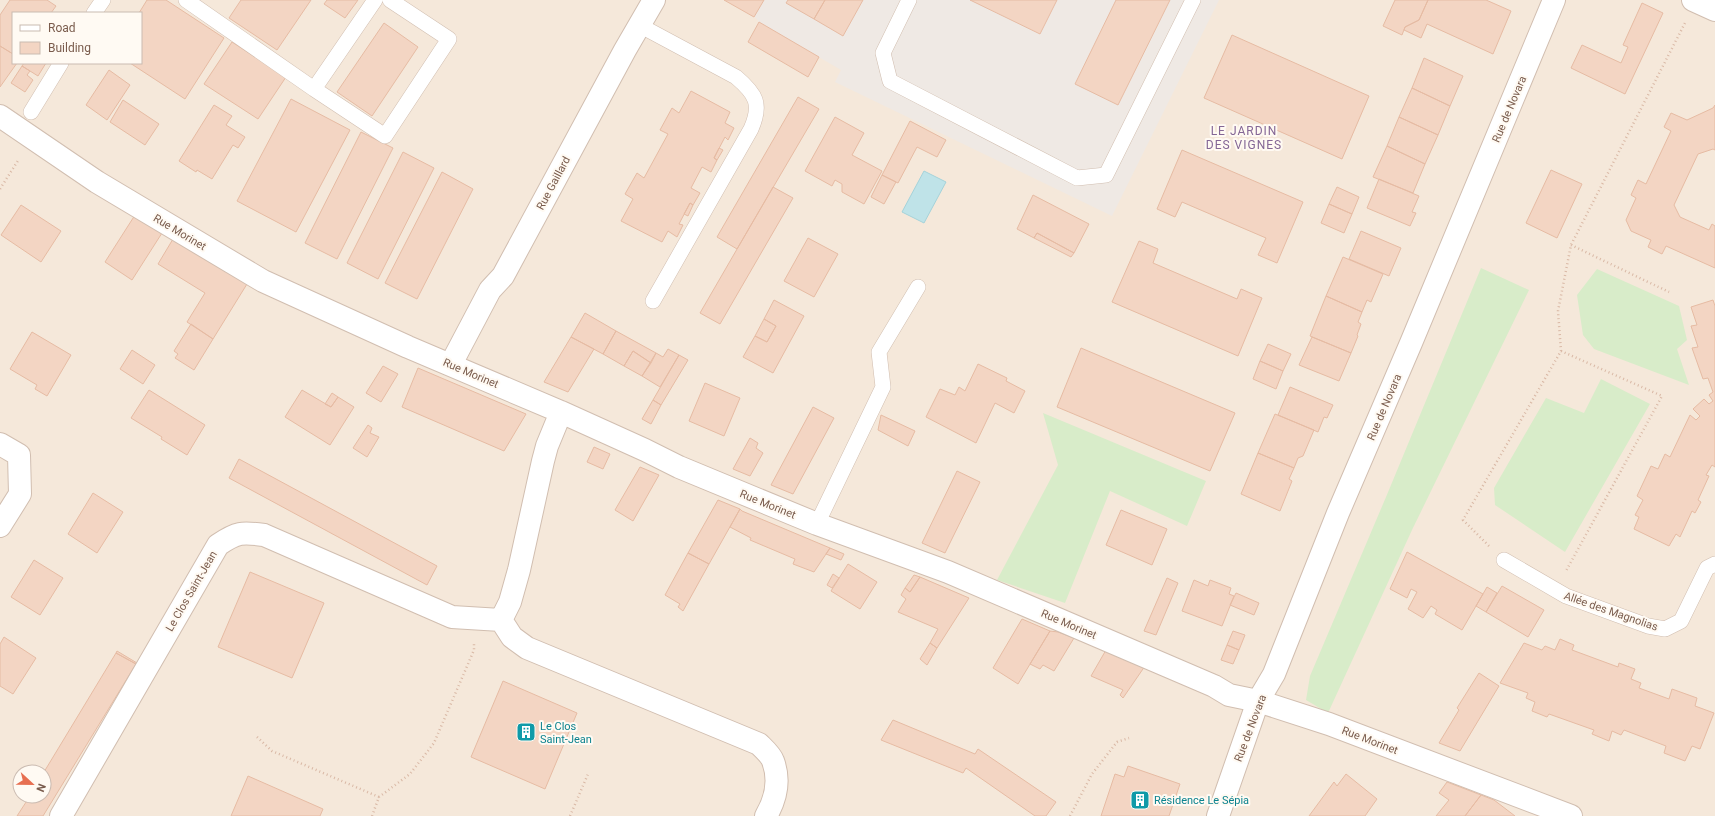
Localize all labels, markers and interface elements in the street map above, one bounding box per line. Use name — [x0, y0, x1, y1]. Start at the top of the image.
legend — [12, 12, 142, 64]
text: Road — [48, 21, 76, 35]
text: Building — [48, 41, 91, 55]
street label: Rue de Novara — [1490, 74, 1529, 144]
district label: LE JARDIN DES VIGNES — [1206, 124, 1282, 152]
street label: Rue Gaillard — [534, 154, 573, 212]
street label: Rue Morinet — [151, 212, 209, 253]
street label: Rue Morinet — [441, 356, 501, 391]
street label: Rue de Novara — [1365, 372, 1404, 442]
street label: Rue Morinet — [738, 487, 798, 522]
street label: Le Clos Saint-Jean — [163, 549, 220, 634]
street label: Allée des Magnolias — [1562, 589, 1660, 634]
street label: Rue Morinet — [1039, 607, 1099, 642]
street label: Rue de Novara — [1232, 693, 1269, 764]
place label: Le Clos Saint-Jean — [540, 720, 592, 746]
building icon: Le Clos Saint-Jean — [515, 721, 537, 743]
street label: Rue Morinet — [1340, 724, 1400, 757]
north arrow — [12, 764, 52, 804]
text: N — [33, 782, 48, 794]
building icon: Résidence Le Sépia — [1129, 789, 1151, 811]
place label: Résidence Le Sépia — [1154, 794, 1249, 807]

